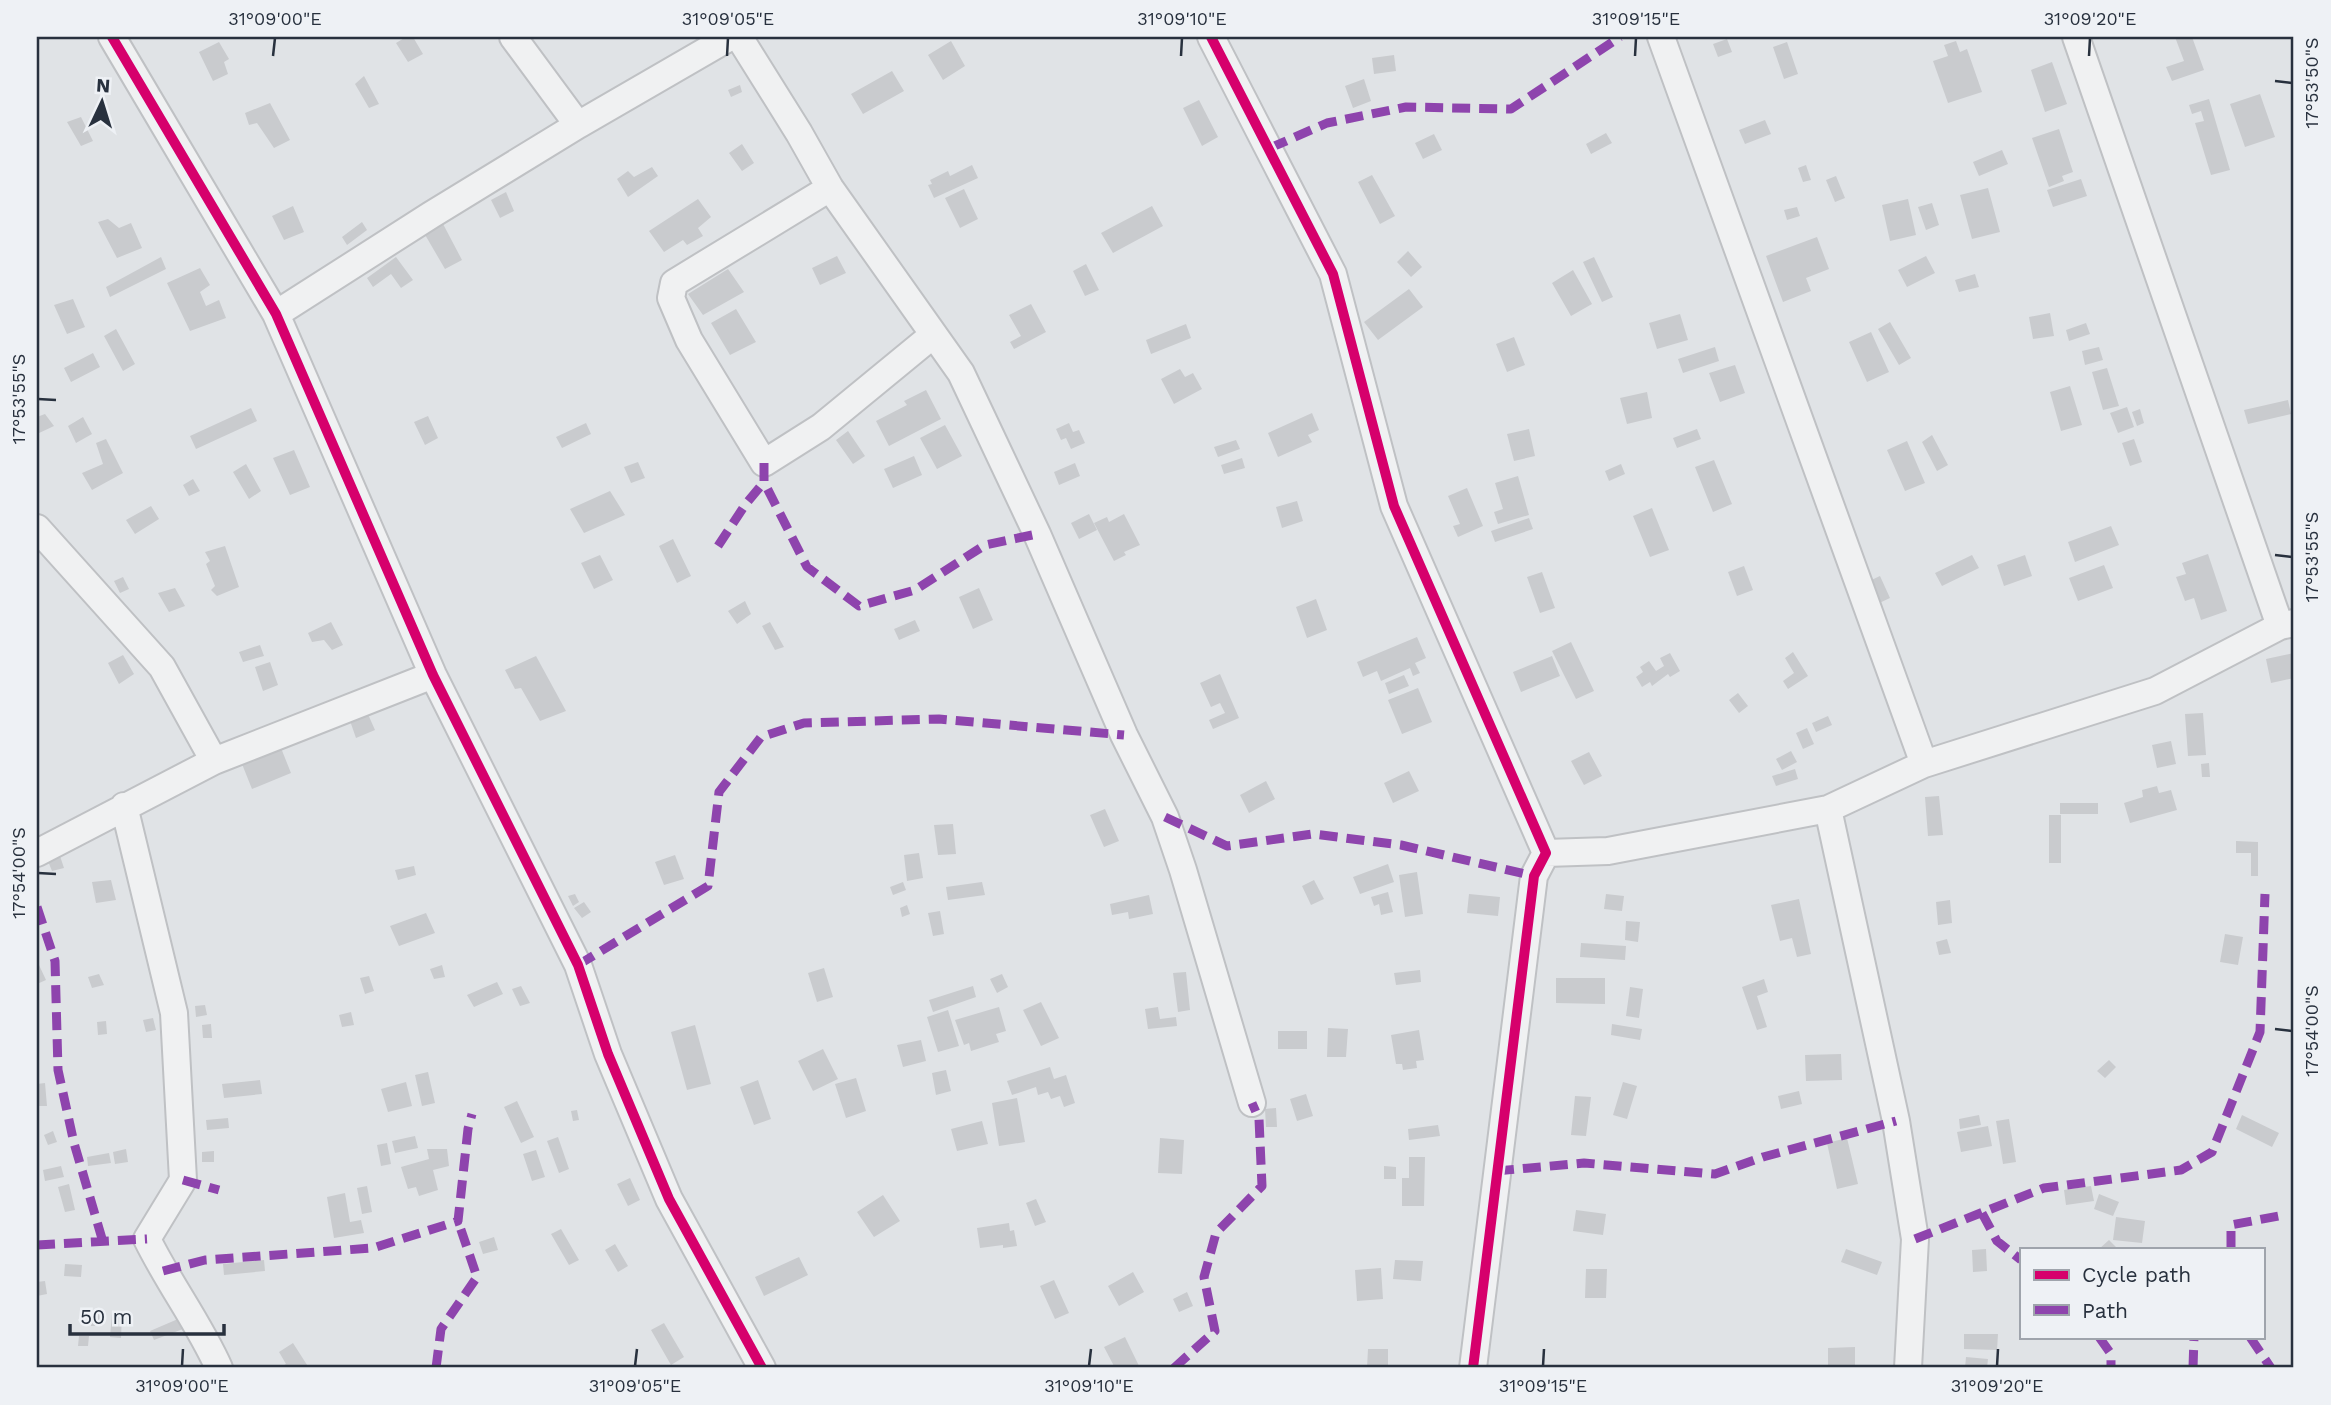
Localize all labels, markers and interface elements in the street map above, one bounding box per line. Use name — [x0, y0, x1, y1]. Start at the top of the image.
text: 31°09'00"E — [228, 8, 322, 29]
text: 31°09'05"E — [682, 8, 774, 29]
text: 31°09'10"E — [1137, 8, 1227, 29]
text: 31°09'15"E — [1592, 8, 1680, 29]
text: 31°09'20"E — [2044, 8, 2136, 29]
text: 17°53'50"S — [2301, 37, 2322, 129]
north arrow — [66, 66, 136, 136]
text: N — [95, 74, 111, 98]
text: 17°53'55"S — [8, 354, 29, 444]
text: 17°53'55"S — [2301, 512, 2322, 602]
text: 17°54'00"S — [8, 827, 29, 919]
text: 17°54'00"S — [2301, 985, 2322, 1077]
legend — [2020, 1248, 2264, 1338]
text: Cycle path — [2082, 1262, 2191, 1287]
scale bar — [70, 1293, 224, 1337]
text: Path — [2082, 1298, 2128, 1323]
text: 50 m — [80, 1304, 132, 1329]
text: 31°09'00"E — [135, 1375, 229, 1396]
text: 31°09'05"E — [589, 1375, 681, 1396]
text: 31°09'10"E — [1044, 1375, 1134, 1396]
text: 31°09'15"E — [1499, 1375, 1587, 1396]
text: 31°09'20"E — [1951, 1375, 2043, 1396]

